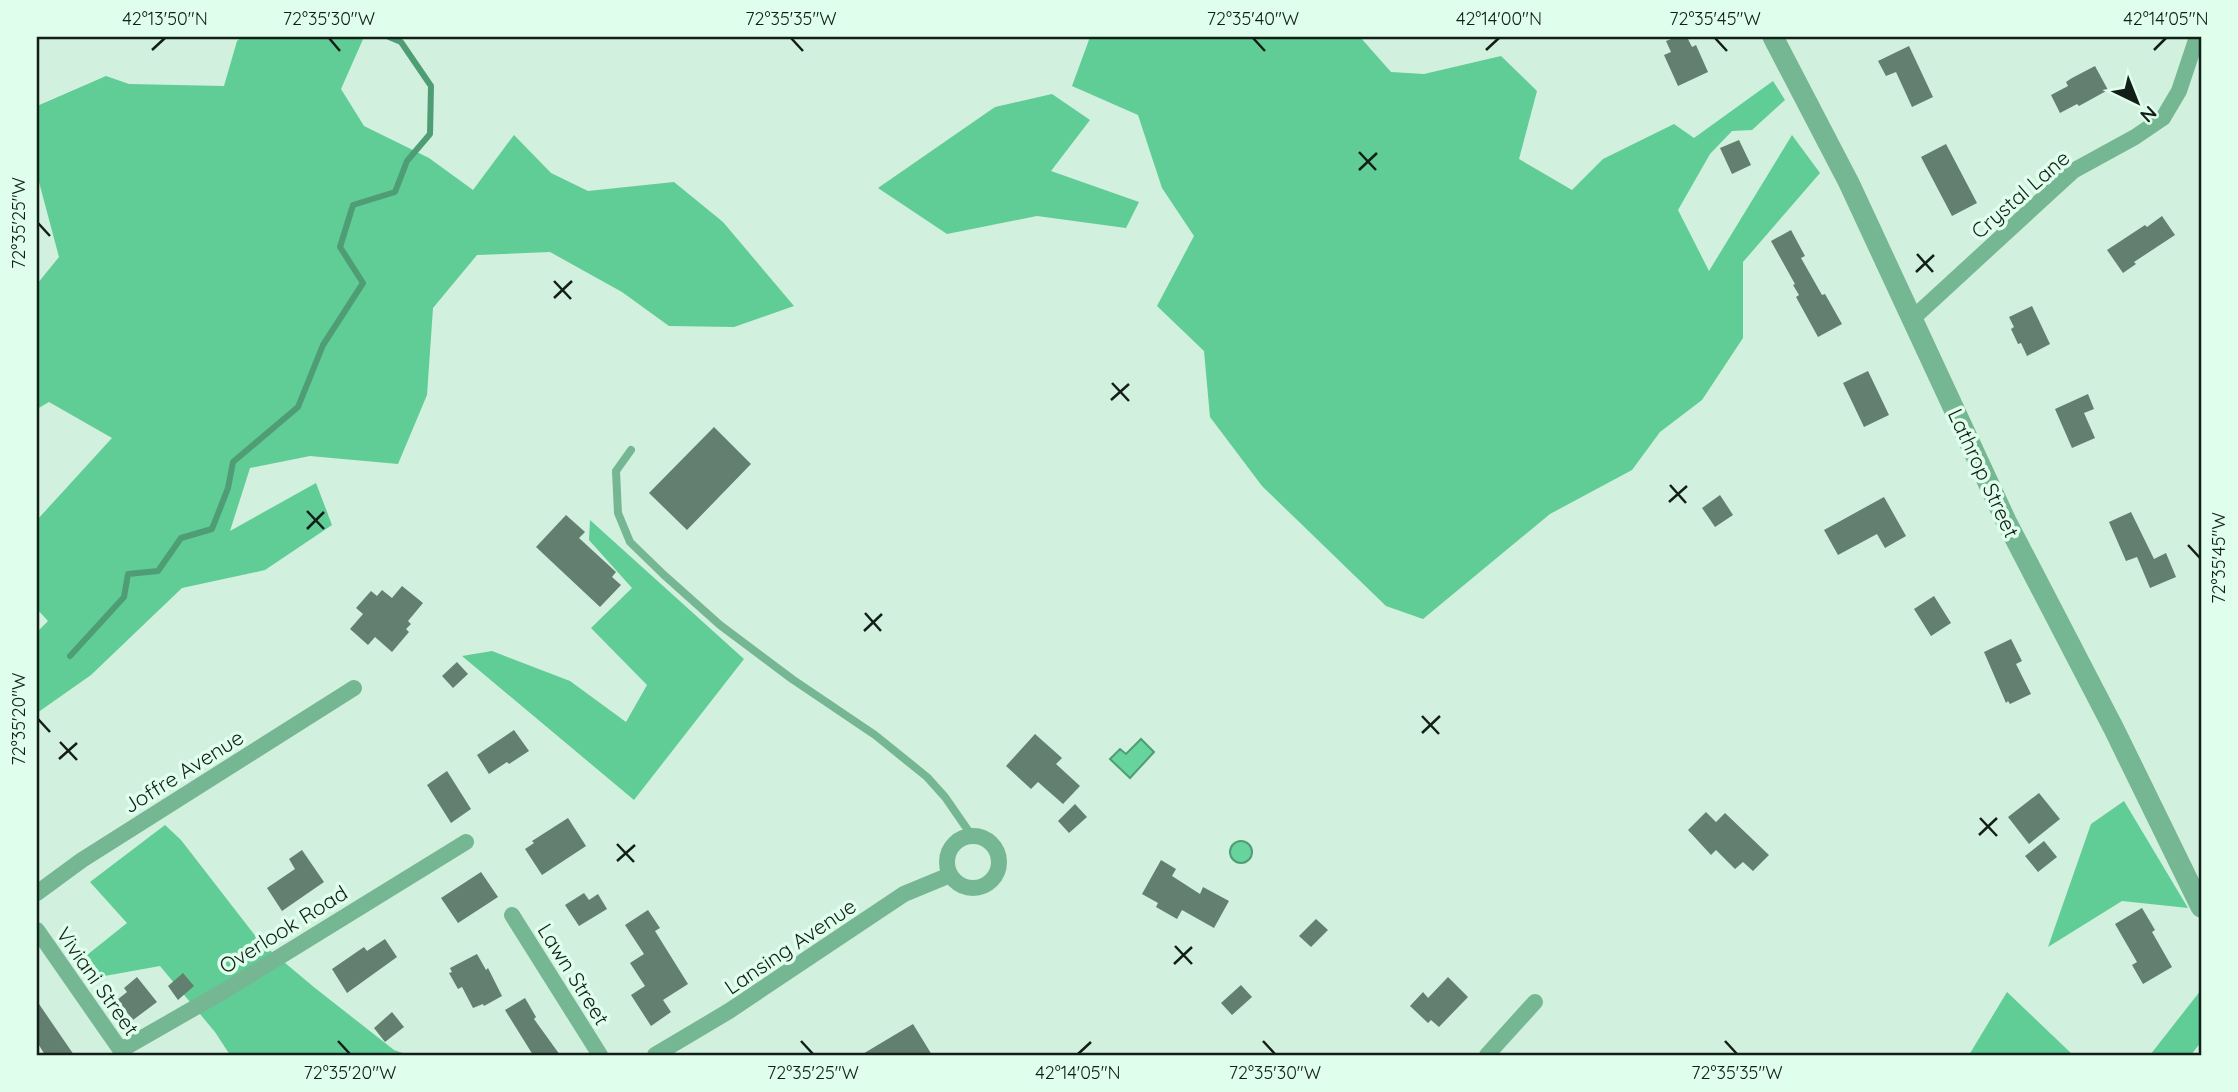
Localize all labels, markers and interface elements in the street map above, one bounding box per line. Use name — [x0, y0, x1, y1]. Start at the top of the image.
text: 42°13'50"N — [122, 7, 208, 30]
text: 72°35'30"W — [283, 7, 375, 30]
text: 72°35'35"W — [745, 7, 837, 30]
text: 72°35'40"W — [1207, 7, 1299, 30]
text: 42°14'00"N — [1456, 7, 1542, 30]
text: 72°35'45"W — [1669, 7, 1761, 30]
text: 42°14'05"N — [2123, 7, 2209, 30]
north arrow — [2102, 66, 2172, 136]
text: N — [2135, 101, 2162, 128]
street label: Crystal Lane — [1966, 144, 2074, 244]
text: 72°35'25"W — [7, 177, 30, 269]
street label: Lathrop Street — [1943, 404, 2025, 542]
text: 72°35'45"W — [2207, 512, 2230, 604]
text: 72°35'20"W — [7, 673, 30, 765]
street label: Joffre Avenue — [118, 724, 248, 818]
street label: Overlook Road — [214, 879, 352, 979]
street label: Lansing Avenue — [719, 892, 861, 1000]
street label: Lawn Street — [533, 918, 615, 1030]
street label: Viviani Street — [51, 922, 145, 1040]
text: 72°35'20"W — [304, 1061, 396, 1084]
text: 72°35'25"W — [767, 1061, 859, 1084]
text: 42°14'05"N — [1035, 1061, 1121, 1084]
text: 72°35'30"W — [1229, 1061, 1321, 1084]
text: 72°35'35"W — [1691, 1061, 1783, 1084]

